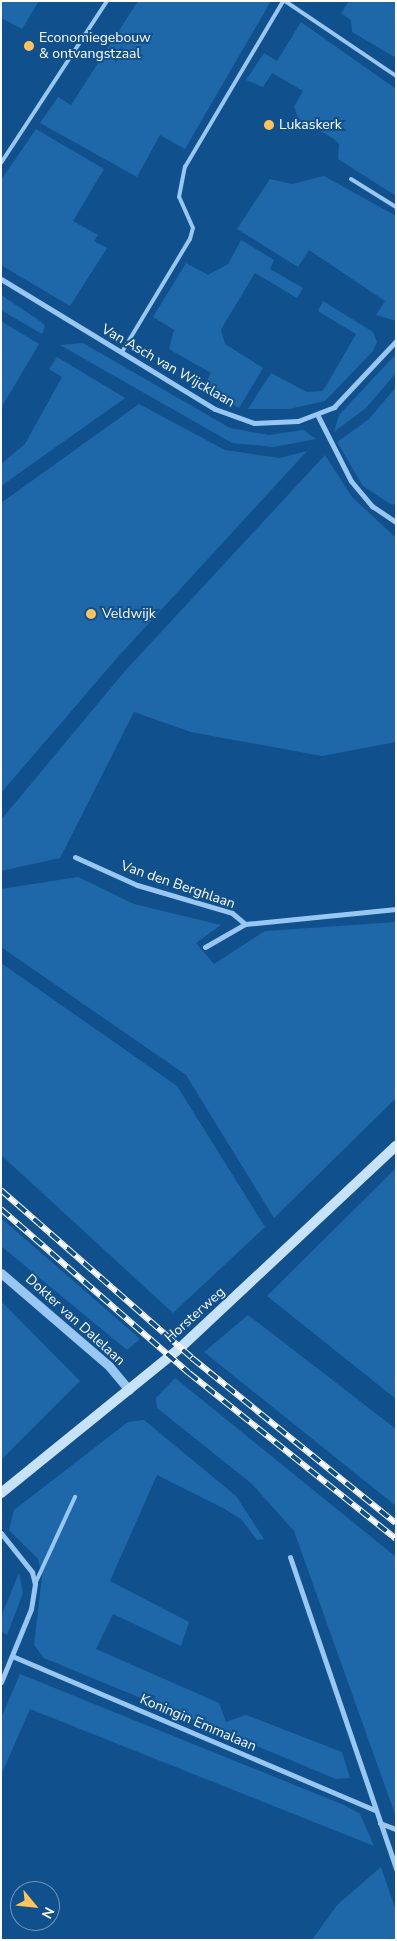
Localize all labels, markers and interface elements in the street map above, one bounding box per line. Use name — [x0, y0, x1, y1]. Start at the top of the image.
place label: Economiegebouw & ontvangstzaal — [39, 30, 151, 62]
marker: Economiegebouw & ontvangstzaal — [23, 40, 35, 52]
place label: Lukaskerk — [279, 117, 342, 133]
marker: Lukaskerk — [263, 119, 275, 131]
street label: Van Asch van Wijcklaan — [98, 321, 238, 411]
place label: Veldwijk — [102, 606, 156, 622]
marker: Veldwijk — [84, 607, 98, 621]
street label: Van den Berghlaan — [119, 858, 237, 912]
street label: Dokter van Dalelaan — [22, 1271, 128, 1369]
street label: Horsterweg — [161, 1284, 229, 1346]
street label: Koningin Emmalaan — [137, 1691, 259, 1755]
north arrow — [10, 1881, 60, 1931]
text: N — [37, 1904, 59, 1922]

